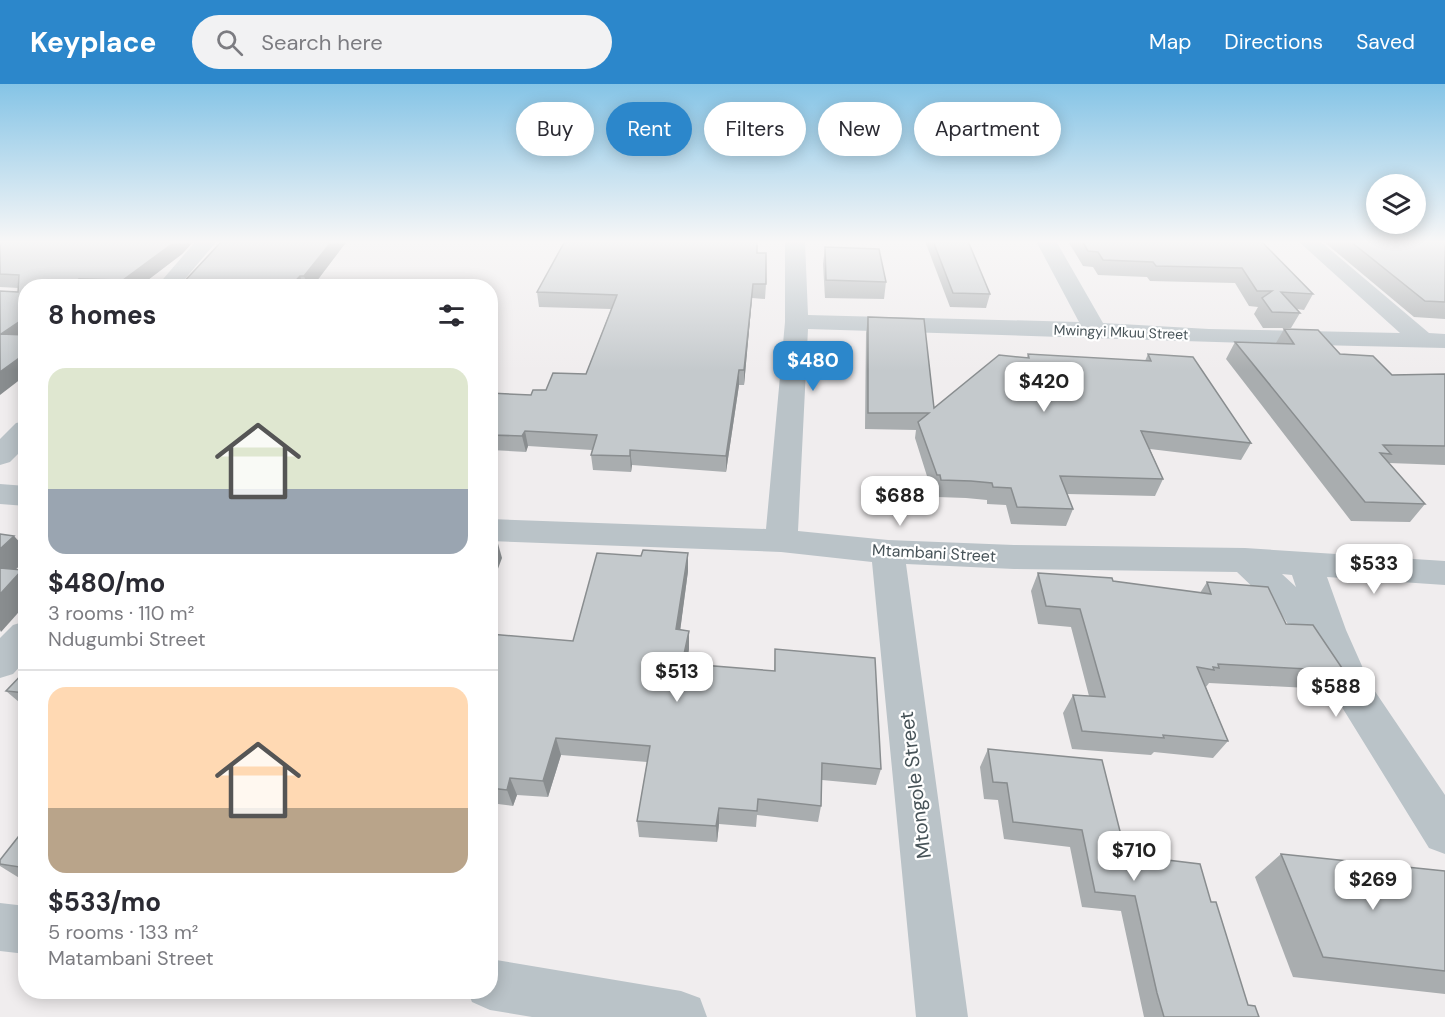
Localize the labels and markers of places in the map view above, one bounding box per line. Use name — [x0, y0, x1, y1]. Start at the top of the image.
pin: $480 — [777, 341, 849, 392]
pin: $420 — [1008, 362, 1080, 413]
pin: $688 — [864, 476, 936, 527]
pin: $533 — [1338, 544, 1410, 595]
pin: $513 — [641, 652, 713, 703]
pin: $588 — [1300, 667, 1372, 718]
pin: $710 — [1098, 831, 1170, 882]
pin: $269 — [1337, 860, 1409, 911]

